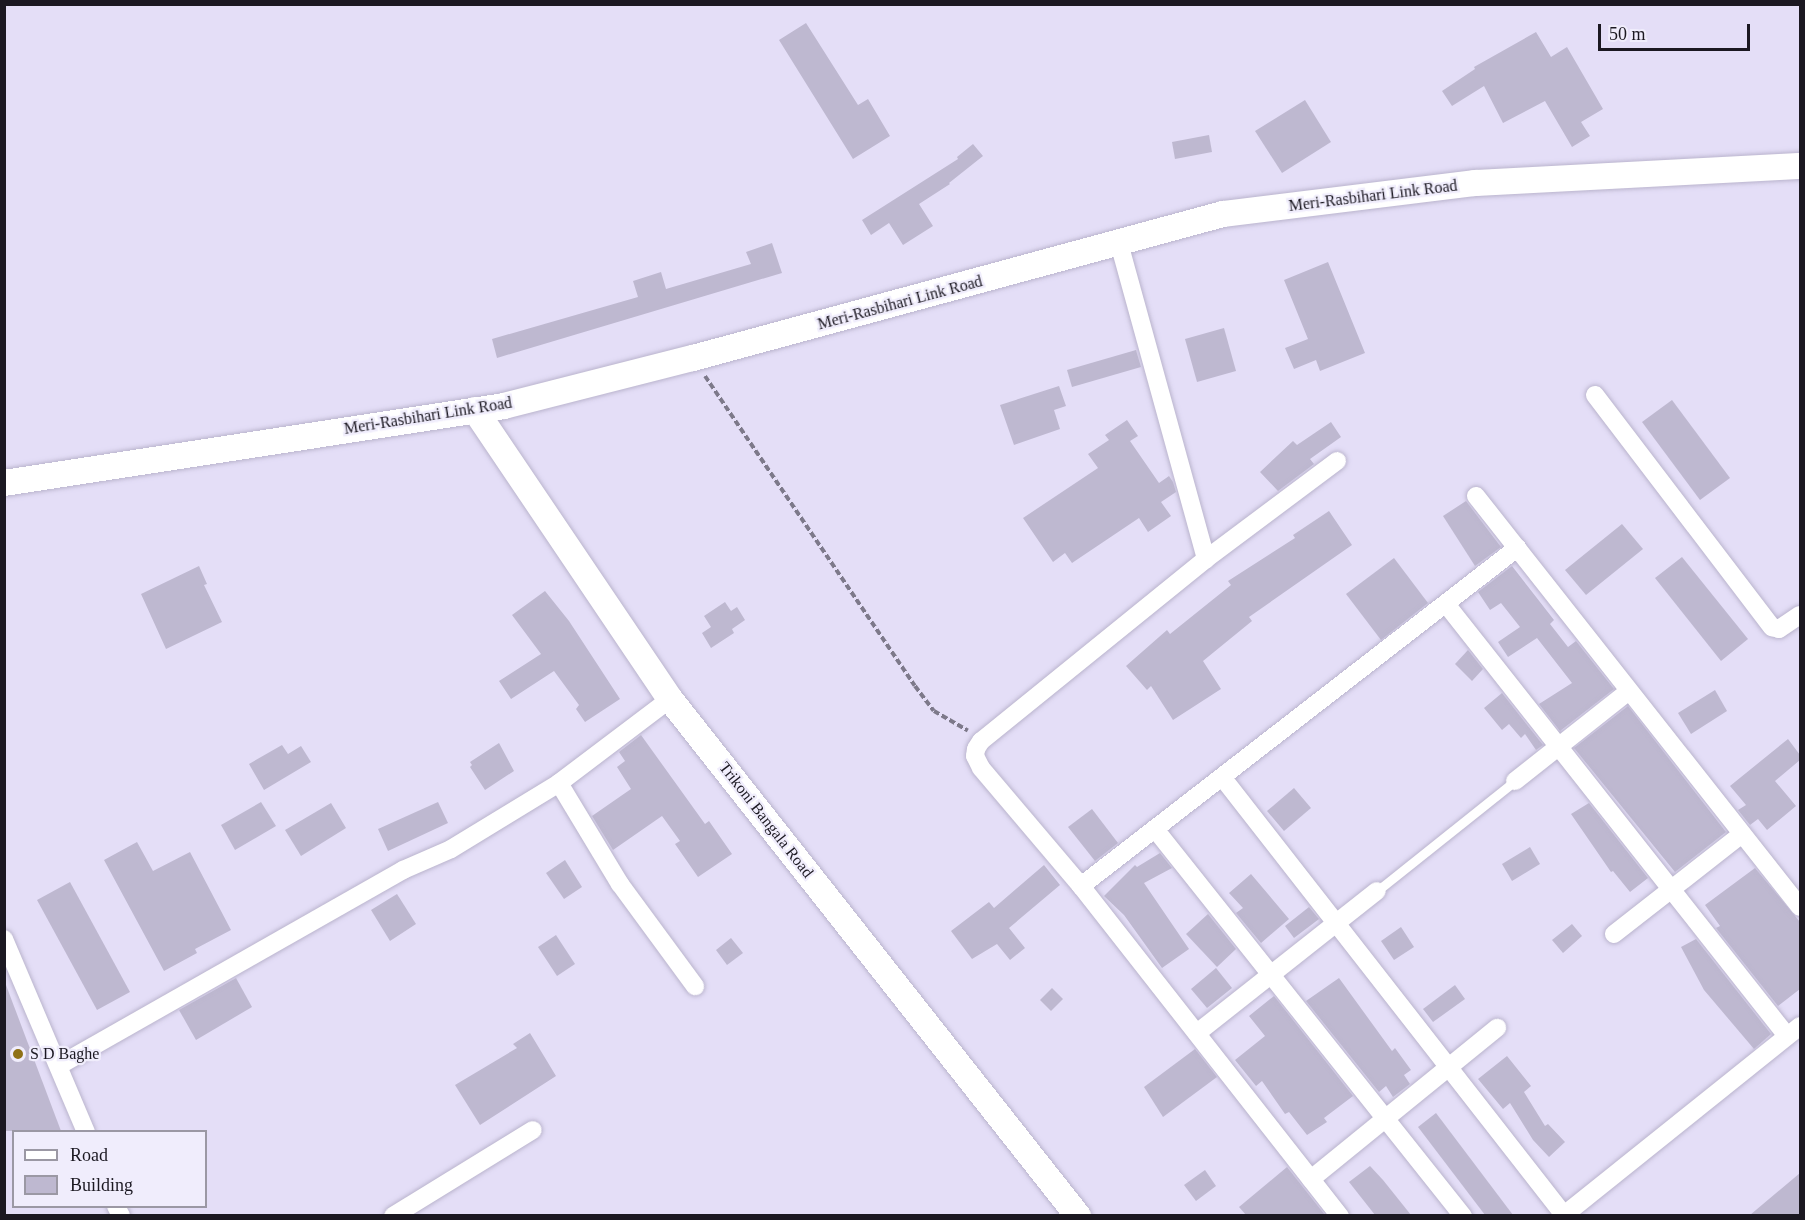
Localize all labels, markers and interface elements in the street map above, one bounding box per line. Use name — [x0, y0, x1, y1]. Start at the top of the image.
scale bar — [1601, 12, 1752, 50]
text: 50 m — [1609, 24, 1646, 44]
street label: Meri-Rasbihari Link Road — [1288, 176, 1458, 216]
street label: Meri-Rasbihari Link Road — [816, 272, 984, 334]
street label: Meri-Rasbihari Link Road — [343, 393, 513, 439]
street label: Trikoni Bangala Road — [715, 758, 817, 882]
place label: S D Baghe — [30, 1044, 99, 1064]
marker: S D Baghe — [11, 1047, 25, 1061]
legend — [12, 1130, 207, 1208]
text: Road — [70, 1145, 108, 1165]
text: Building — [70, 1175, 133, 1195]

